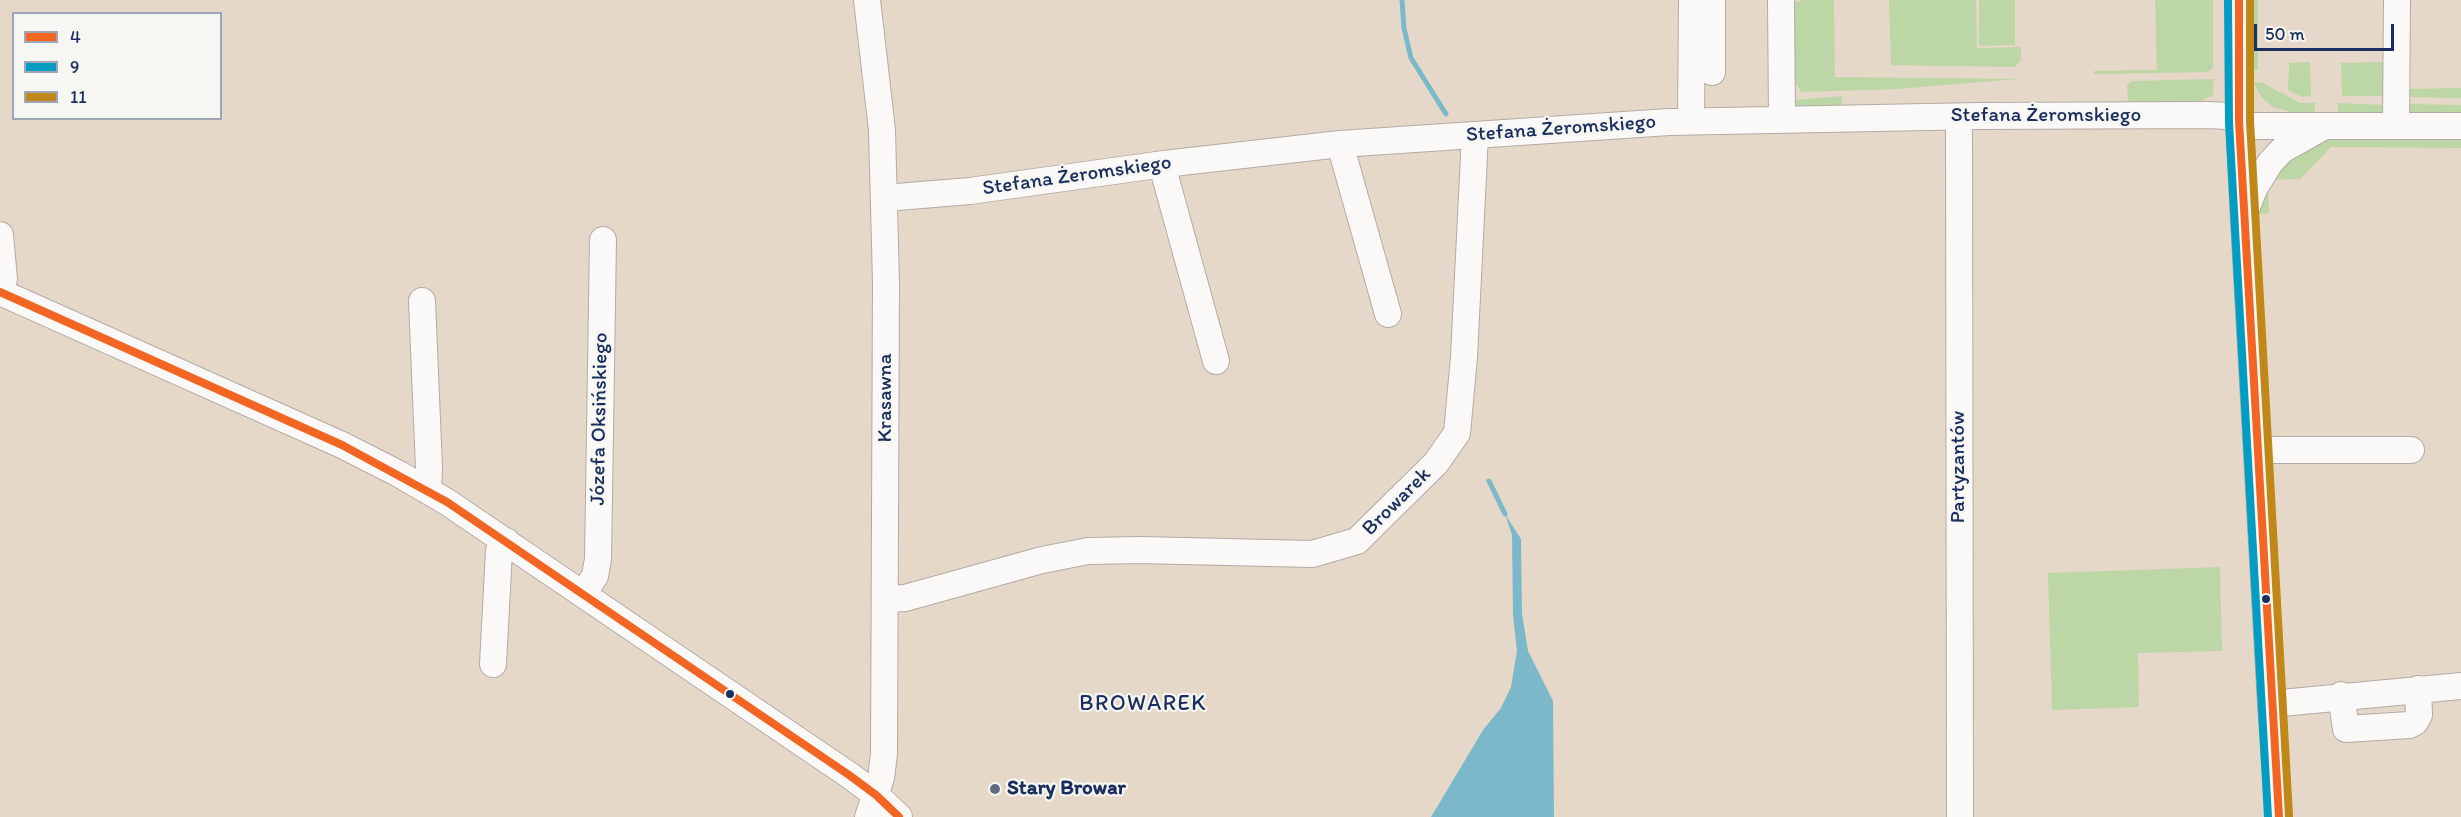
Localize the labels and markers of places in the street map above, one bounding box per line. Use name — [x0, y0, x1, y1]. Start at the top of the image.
unlabelled marker — [2260, 593, 2272, 605]
unlabelled marker — [724, 688, 736, 700]
place label: Stary Browar — [1007, 776, 1126, 802]
marker: Stary Browar — [988, 782, 1002, 796]

